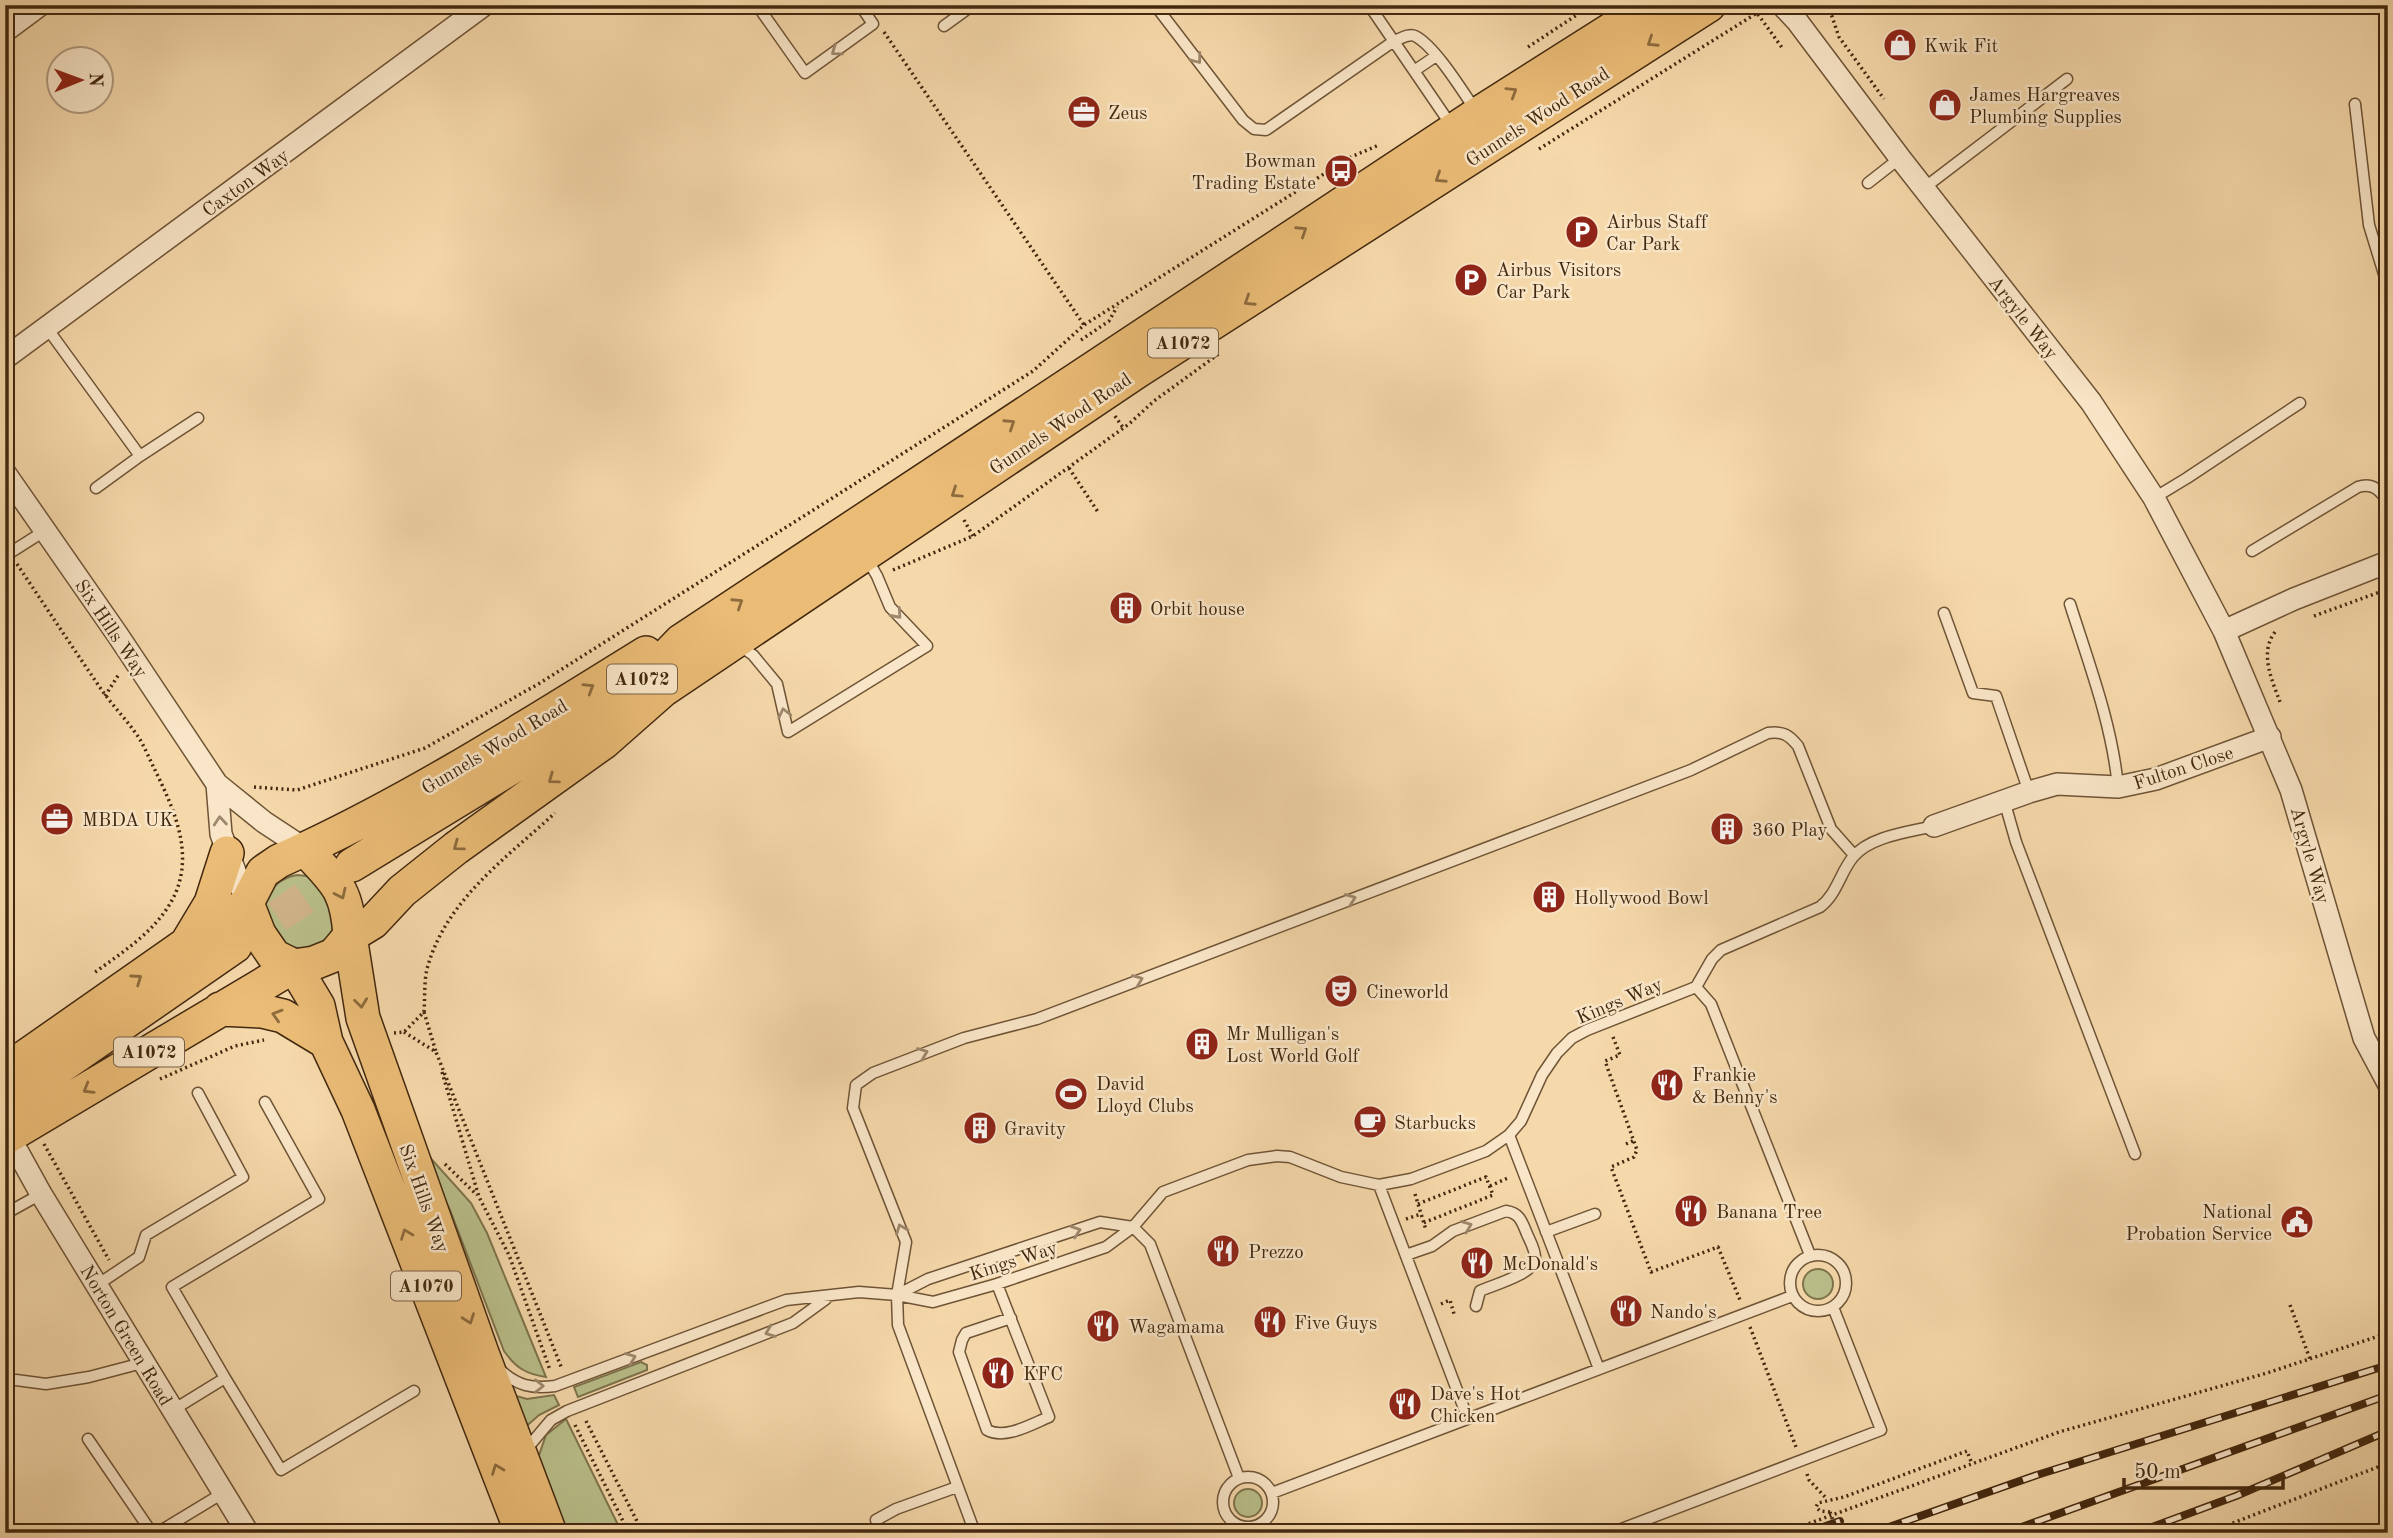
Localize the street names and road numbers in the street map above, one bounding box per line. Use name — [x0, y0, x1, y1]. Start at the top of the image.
street label: Gunnels Wood Road — [1463, 65, 1613, 171]
street label: Caxton Way — [200, 146, 293, 222]
street label: Argyle Way — [1984, 273, 2060, 364]
road number: A1072 — [1148, 328, 1218, 358]
street label: Gunnels Wood Road — [987, 371, 1136, 480]
street label: Six Hills Way — [70, 577, 150, 682]
road number: A1072 — [607, 664, 677, 694]
street label: Gunnels Wood Road — [419, 697, 572, 799]
street label: Fulton Close — [2131, 744, 2236, 794]
street label: Argyle Way — [2286, 805, 2331, 906]
street label: Kings Way — [1574, 976, 1666, 1029]
road number: A1072 — [114, 1037, 184, 1066]
street label: Six Hills Way — [394, 1142, 451, 1256]
street label: Kings Way — [967, 1239, 1060, 1286]
street label: Norton Green Road — [75, 1263, 174, 1410]
road number: A1070 — [391, 1272, 461, 1301]

